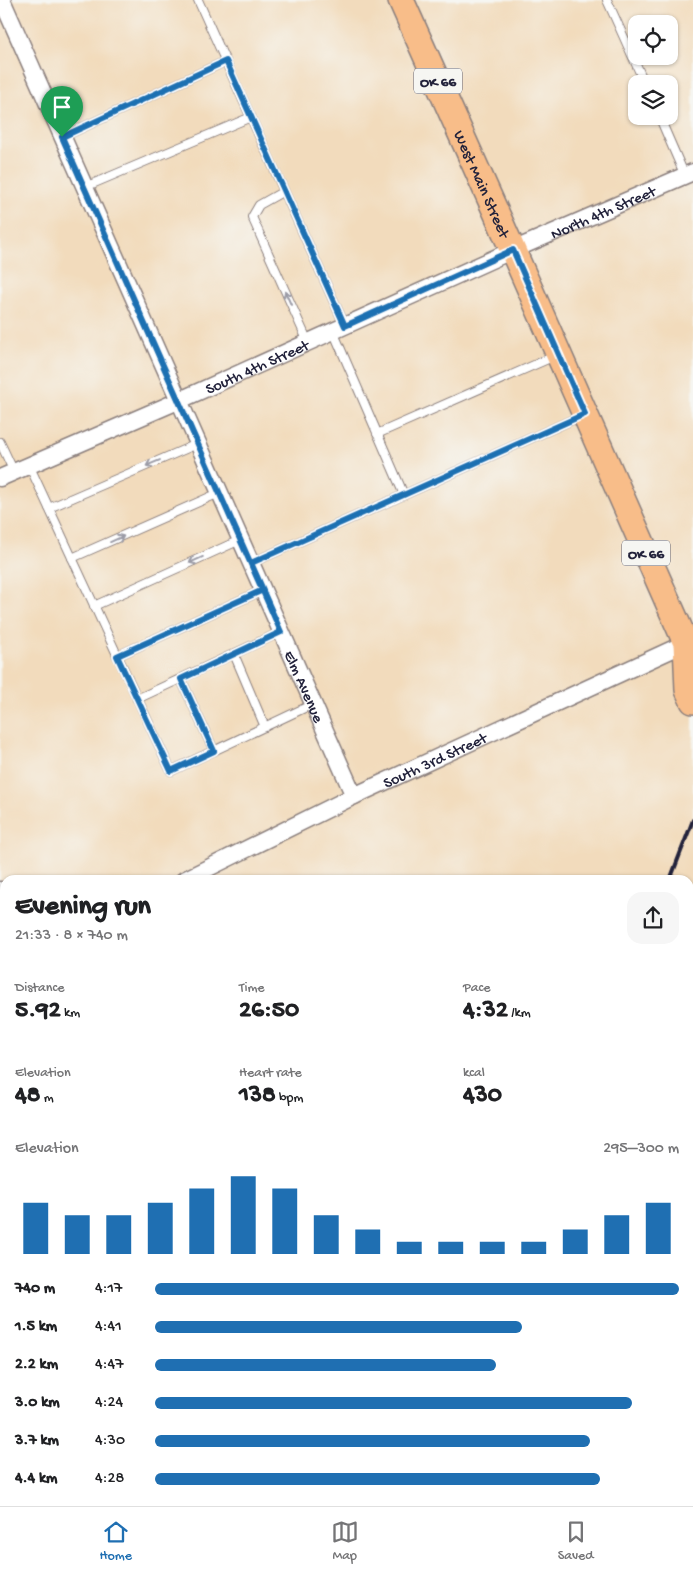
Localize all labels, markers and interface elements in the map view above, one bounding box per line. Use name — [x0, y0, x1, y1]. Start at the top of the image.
map controls — [628, 15, 678, 125]
button: locate — [628, 15, 678, 65]
road number: OK 66 — [414, 68, 462, 94]
button: layers — [628, 75, 678, 125]
pin — [41, 86, 83, 137]
icon: arrive — [48, 93, 76, 121]
street label: West Main Street — [448, 128, 513, 243]
street label: North 4th Street — [549, 183, 661, 245]
one-way arrow — [283, 291, 292, 306]
street label: South 4th Street — [203, 337, 314, 400]
one-way arrow — [146, 459, 161, 469]
one-way arrow — [109, 533, 124, 543]
road number: OK 66 — [622, 540, 670, 566]
one-way arrow — [189, 556, 204, 566]
street label: Elm Avenue — [278, 648, 327, 727]
street label: South 3rd Street — [381, 730, 492, 794]
text: Evening run — [15, 891, 151, 924]
button: share — [627, 892, 679, 944]
text: 21:33 · 8 × 740 m — [15, 927, 128, 946]
text: Distance — [15, 980, 64, 997]
text: Time — [239, 980, 265, 997]
text: Pace — [463, 980, 490, 997]
text: 5.92 — [15, 997, 61, 1026]
text: 26:50 — [239, 997, 299, 1026]
text: 4:32 — [463, 997, 508, 1026]
text: km — [61, 1005, 80, 1022]
text: /km — [508, 1005, 531, 1022]
text: Elevation — [15, 1065, 71, 1082]
text: Heart rate — [239, 1065, 302, 1082]
text: kcal — [463, 1065, 485, 1082]
text: 48 — [15, 1082, 41, 1111]
text: 138 — [239, 1082, 276, 1111]
text: 430 — [463, 1082, 502, 1111]
text: m — [41, 1090, 54, 1107]
text: bpm — [276, 1090, 303, 1107]
text: Elevation — [15, 1140, 79, 1159]
text: 295–300 m — [603, 1140, 679, 1159]
text: 740 m — [15, 1280, 55, 1299]
text: 4:17 — [95, 1280, 122, 1299]
text: 1.5 km — [15, 1318, 57, 1337]
text: 4:41 — [95, 1318, 122, 1337]
text: 2.2 km — [15, 1356, 58, 1375]
text: 4:47 — [95, 1356, 123, 1375]
text: 3.0 km — [15, 1394, 60, 1413]
text: 4:24 — [95, 1394, 123, 1413]
text: 3.7 km — [15, 1432, 59, 1451]
text: 4:30 — [95, 1432, 125, 1451]
text: 4.4 km — [15, 1470, 57, 1489]
text: 4:28 — [95, 1470, 124, 1489]
tab: Home — [99, 1518, 132, 1565]
tab: Map — [331, 1518, 359, 1565]
tab: Saved — [558, 1518, 594, 1565]

